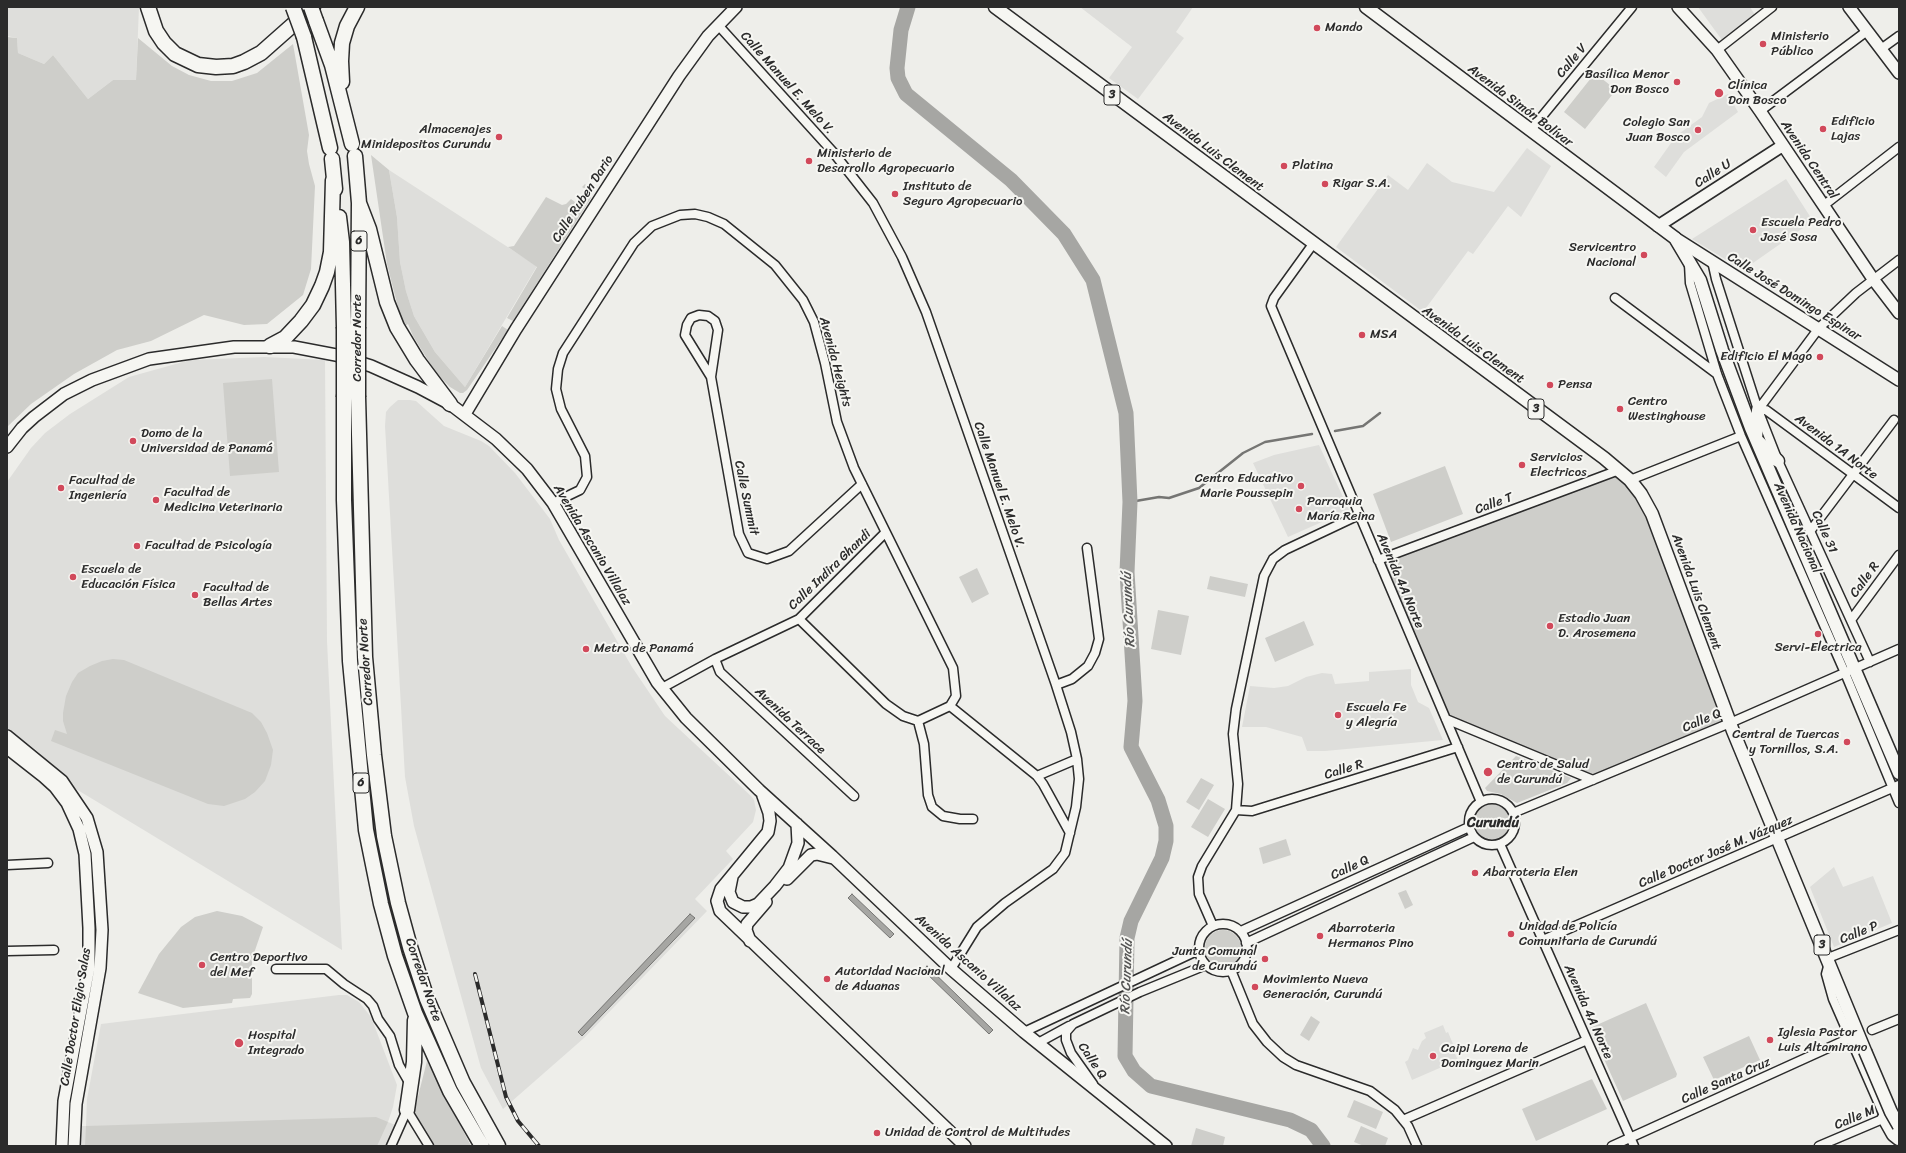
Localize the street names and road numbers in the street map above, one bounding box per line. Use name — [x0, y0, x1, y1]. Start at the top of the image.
street label: Calle Manuel E. Melo V. — [737, 29, 837, 137]
street label: Calle V — [1553, 41, 1591, 81]
street label: Avenida Simón Bolívar — [1464, 61, 1576, 151]
road number: 3 — [1104, 85, 1120, 105]
street label: Avenida Luis Clement — [1159, 109, 1267, 195]
street label: Avenida Central — [1777, 118, 1841, 202]
street label: Calle Ruben Dario — [549, 152, 617, 246]
street label: Calle U — [1692, 156, 1734, 192]
road number: 6 — [351, 231, 367, 251]
street label: Calle José Domingo Espinar — [1724, 249, 1864, 345]
street label: Corredor Norte — [350, 294, 366, 382]
street label: Avenida Luis Clement — [1419, 303, 1527, 387]
street label: Avenida Heights — [815, 315, 855, 409]
road number: 3 — [1528, 399, 1544, 419]
street label: Avenida 1A Norte — [1792, 411, 1880, 483]
street label: Calle Manuel E. Melo V. — [970, 420, 1028, 550]
street label: Calle Summit — [730, 459, 762, 537]
street label: Avenida Nacional — [1770, 480, 1824, 576]
street label: Avenida Ascanio Villalaz — [550, 482, 634, 608]
street label: Calle T — [1473, 490, 1515, 518]
street label: Calle 31 — [1808, 508, 1840, 556]
street label: Calle Indira Ghandi — [785, 527, 875, 613]
street label: Avenida 4A Norte — [1373, 531, 1427, 631]
street label: Avenida Luis Clement — [1668, 532, 1724, 652]
street label: Calle R — [1847, 559, 1883, 601]
street label: Corredor Norte — [355, 618, 377, 706]
street label: Avenida Terrace — [751, 684, 829, 758]
street label: Calle Q — [1680, 706, 1724, 736]
street label: Calle R — [1323, 757, 1365, 783]
road number: 6 — [353, 773, 369, 793]
street label: Calle Doctor José M. Vázquez — [1636, 812, 1796, 892]
street label: Calle Q — [1328, 852, 1372, 884]
street label: Avenida Ascanio Villalaz — [911, 911, 1025, 1015]
street label: Calle P — [1838, 918, 1880, 948]
road number: 3 — [1814, 935, 1830, 955]
street label: Corredor Norte — [401, 936, 445, 1024]
street label: Calle Doctor Eligio Salas — [57, 947, 95, 1087]
street label: Avenida 4A Norte — [1560, 962, 1616, 1062]
street label: Calle Q — [1074, 1040, 1110, 1082]
street label: Calle Santa Cruz — [1679, 1054, 1773, 1108]
street label: Calle M — [1832, 1102, 1878, 1134]

